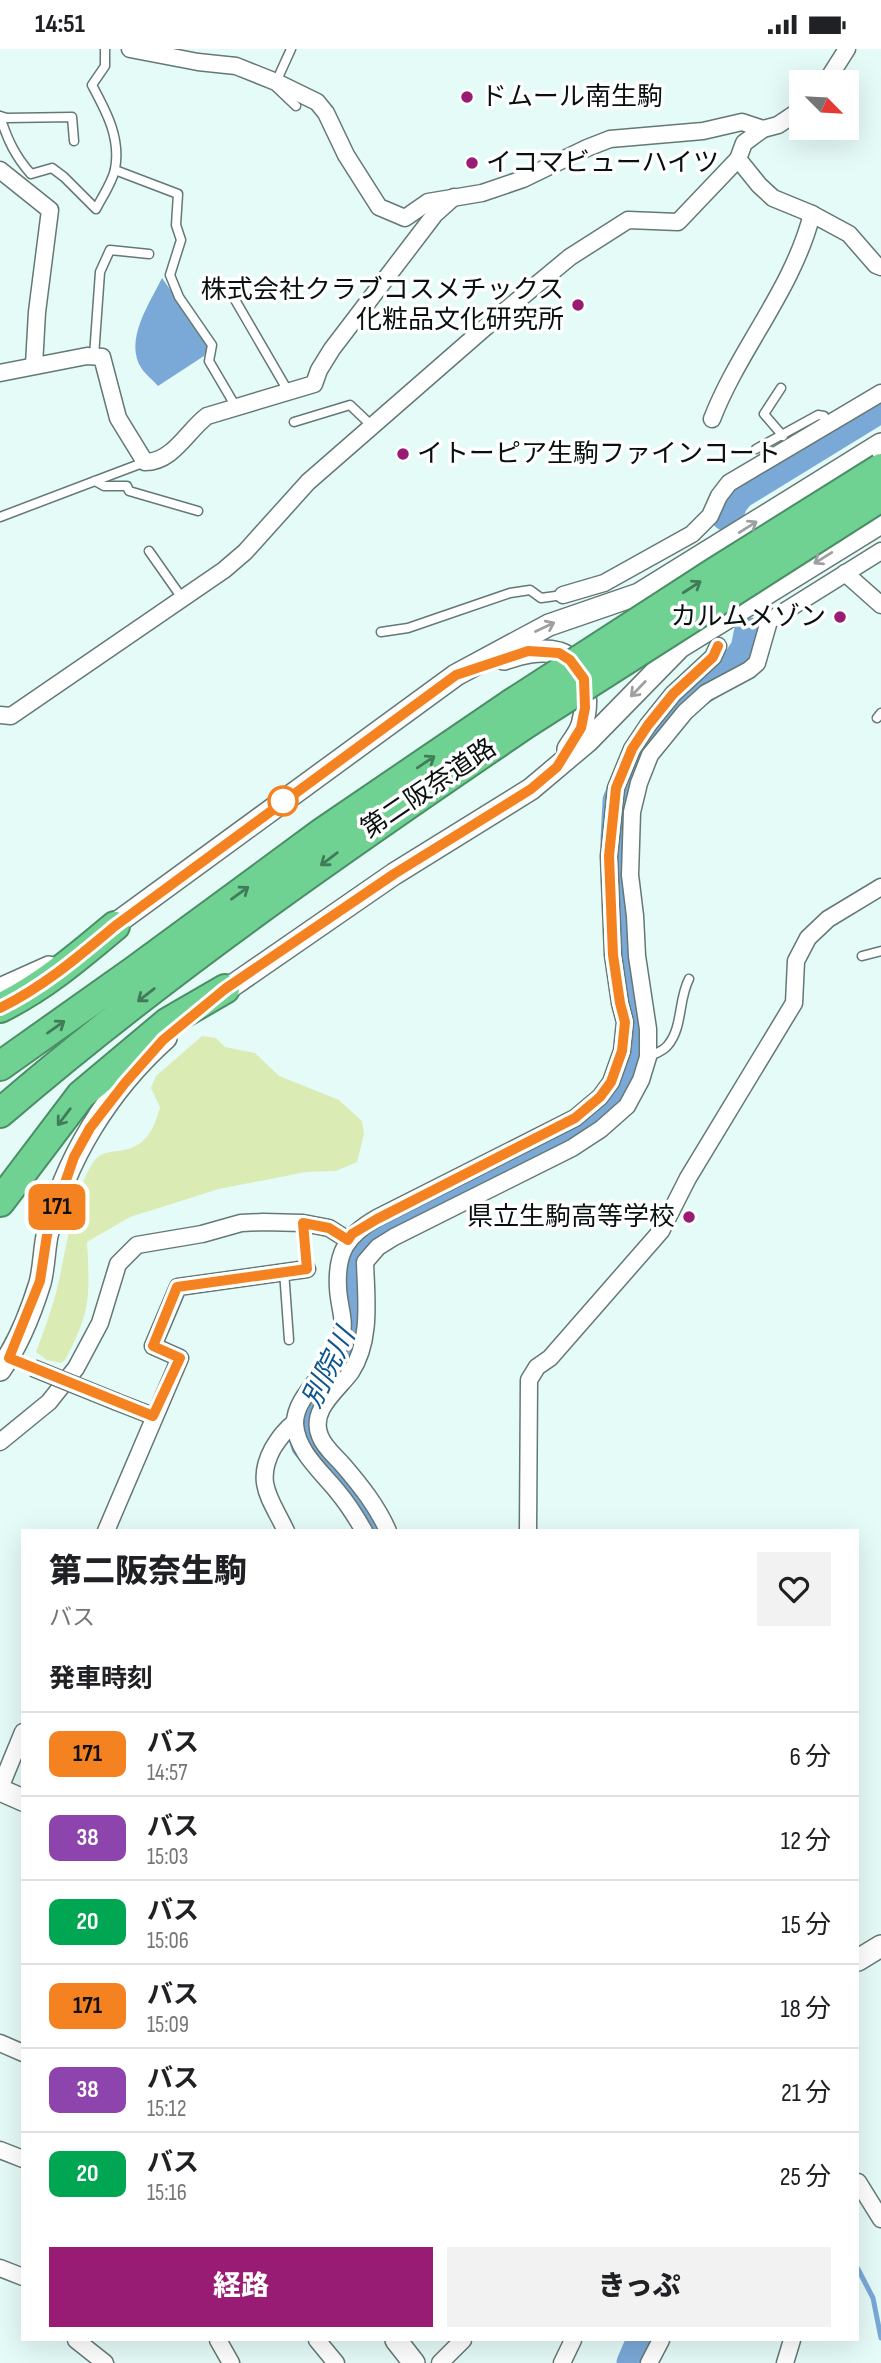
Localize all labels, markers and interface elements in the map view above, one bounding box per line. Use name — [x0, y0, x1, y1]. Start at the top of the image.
text: 14:51 — [35, 9, 85, 40]
north arrow — [789, 70, 859, 140]
map controls — [789, 70, 859, 140]
place label: ドムール南生駒 — [481, 82, 663, 113]
marker: ドムール南生駒 — [459, 89, 475, 105]
place label: イコマビューハイツ — [486, 148, 719, 179]
marker: イコマビューハイツ — [464, 155, 480, 171]
place label: 株式会社クラブコスメチックス 化粧品文化研究所 — [201, 275, 564, 336]
marker: 株式会社クラブコスメチックス 化粧品文化研究所 — [570, 297, 586, 313]
place label: イトーピア生駒ファインコート — [417, 439, 781, 470]
marker: イトーピア生駒ファインコート — [395, 446, 411, 462]
one-way arrow — [738, 519, 757, 534]
one-way arrow — [813, 552, 833, 566]
one-way arrow — [682, 579, 701, 594]
place label: カルムメゾン — [671, 602, 826, 633]
marker: カルムメゾン — [832, 609, 848, 625]
one-way arrow — [534, 620, 555, 634]
one-way arrow — [629, 680, 646, 697]
street label: 第二阪奈道路 — [356, 733, 502, 845]
one-way arrow — [416, 755, 435, 769]
unlabelled marker — [268, 786, 298, 816]
one-way arrow — [320, 851, 338, 866]
one-way arrow — [230, 886, 249, 900]
one-way arrow — [138, 987, 156, 1002]
one-way arrow — [46, 1020, 65, 1034]
one-way arrow — [57, 1108, 72, 1127]
line badge: 171 — [17, 1184, 97, 1230]
text: 171 — [42, 1192, 72, 1221]
place label: 県立生駒高等学校 — [467, 1202, 675, 1233]
marker: 県立生駒高等学校 — [681, 1209, 697, 1225]
water label: 別院川 — [296, 1320, 364, 1413]
text: 第二阪奈生駒 — [49, 1552, 247, 1592]
button: heart — [757, 1552, 831, 1626]
text: バス — [49, 1604, 95, 1632]
text: 発車時刻 — [49, 1664, 153, 1695]
text: バス — [147, 1728, 199, 1759]
text: 171 — [73, 1739, 102, 1768]
text: 6 分 — [789, 1742, 831, 1773]
text: 14:57 — [147, 1759, 187, 1787]
text: バス — [147, 1812, 199, 1843]
text: 38 — [76, 1823, 99, 1852]
text: 12 分 — [781, 1826, 831, 1857]
text: 15:03 — [147, 1843, 189, 1871]
text: バス — [147, 1896, 199, 1927]
text: 20 — [77, 1907, 98, 1936]
text: 15 分 — [781, 1910, 831, 1941]
text: 15:06 — [147, 1927, 189, 1955]
text: バス — [147, 1980, 199, 2011]
text: 171 — [73, 1991, 102, 2020]
text: 18 分 — [780, 1994, 831, 2025]
text: 15:09 — [147, 2011, 189, 2039]
text: バス — [147, 2064, 199, 2095]
text: 38 — [76, 2075, 99, 2104]
text: 21 分 — [781, 2078, 831, 2109]
text: 15:12 — [147, 2095, 186, 2123]
text: バス — [147, 2148, 199, 2179]
text: 20 — [77, 2159, 98, 2188]
text: 25 分 — [780, 2162, 831, 2193]
text: 15:16 — [147, 2179, 187, 2207]
button: 経路 — [49, 2247, 433, 2327]
button: きっぷ — [447, 2247, 831, 2327]

